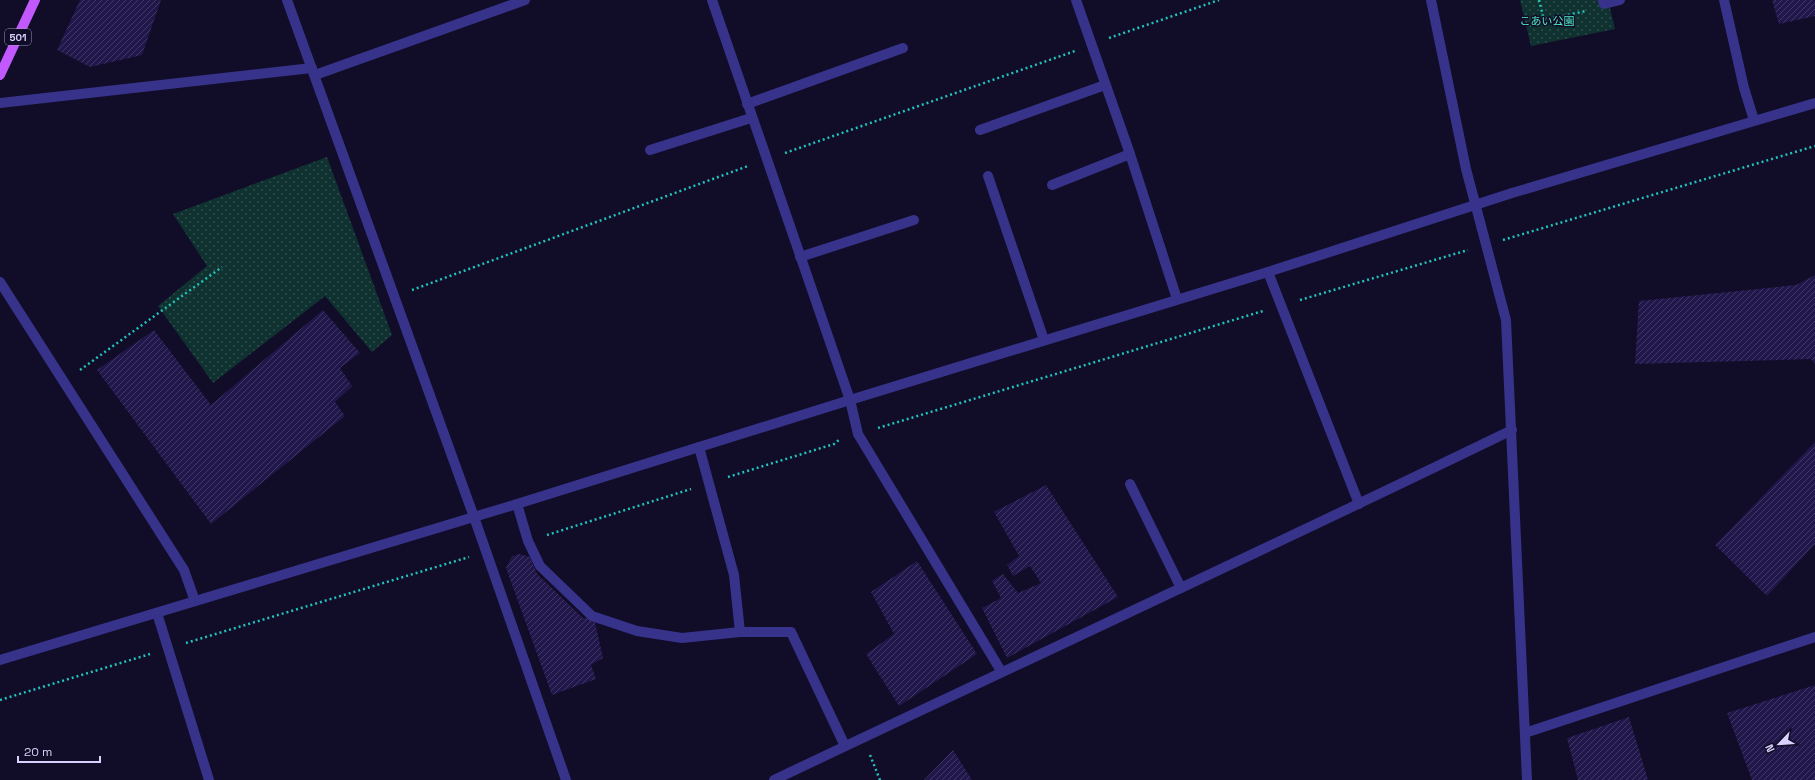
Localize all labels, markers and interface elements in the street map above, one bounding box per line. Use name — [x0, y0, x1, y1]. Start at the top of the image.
park label: こあい公園 — [1520, 14, 1575, 28]
road number: 501 — [5, 29, 31, 45]
north arrow — [1759, 724, 1799, 764]
scale bar — [18, 738, 100, 764]
text: N — [1762, 742, 1778, 755]
text: 20 m — [24, 744, 52, 760]

